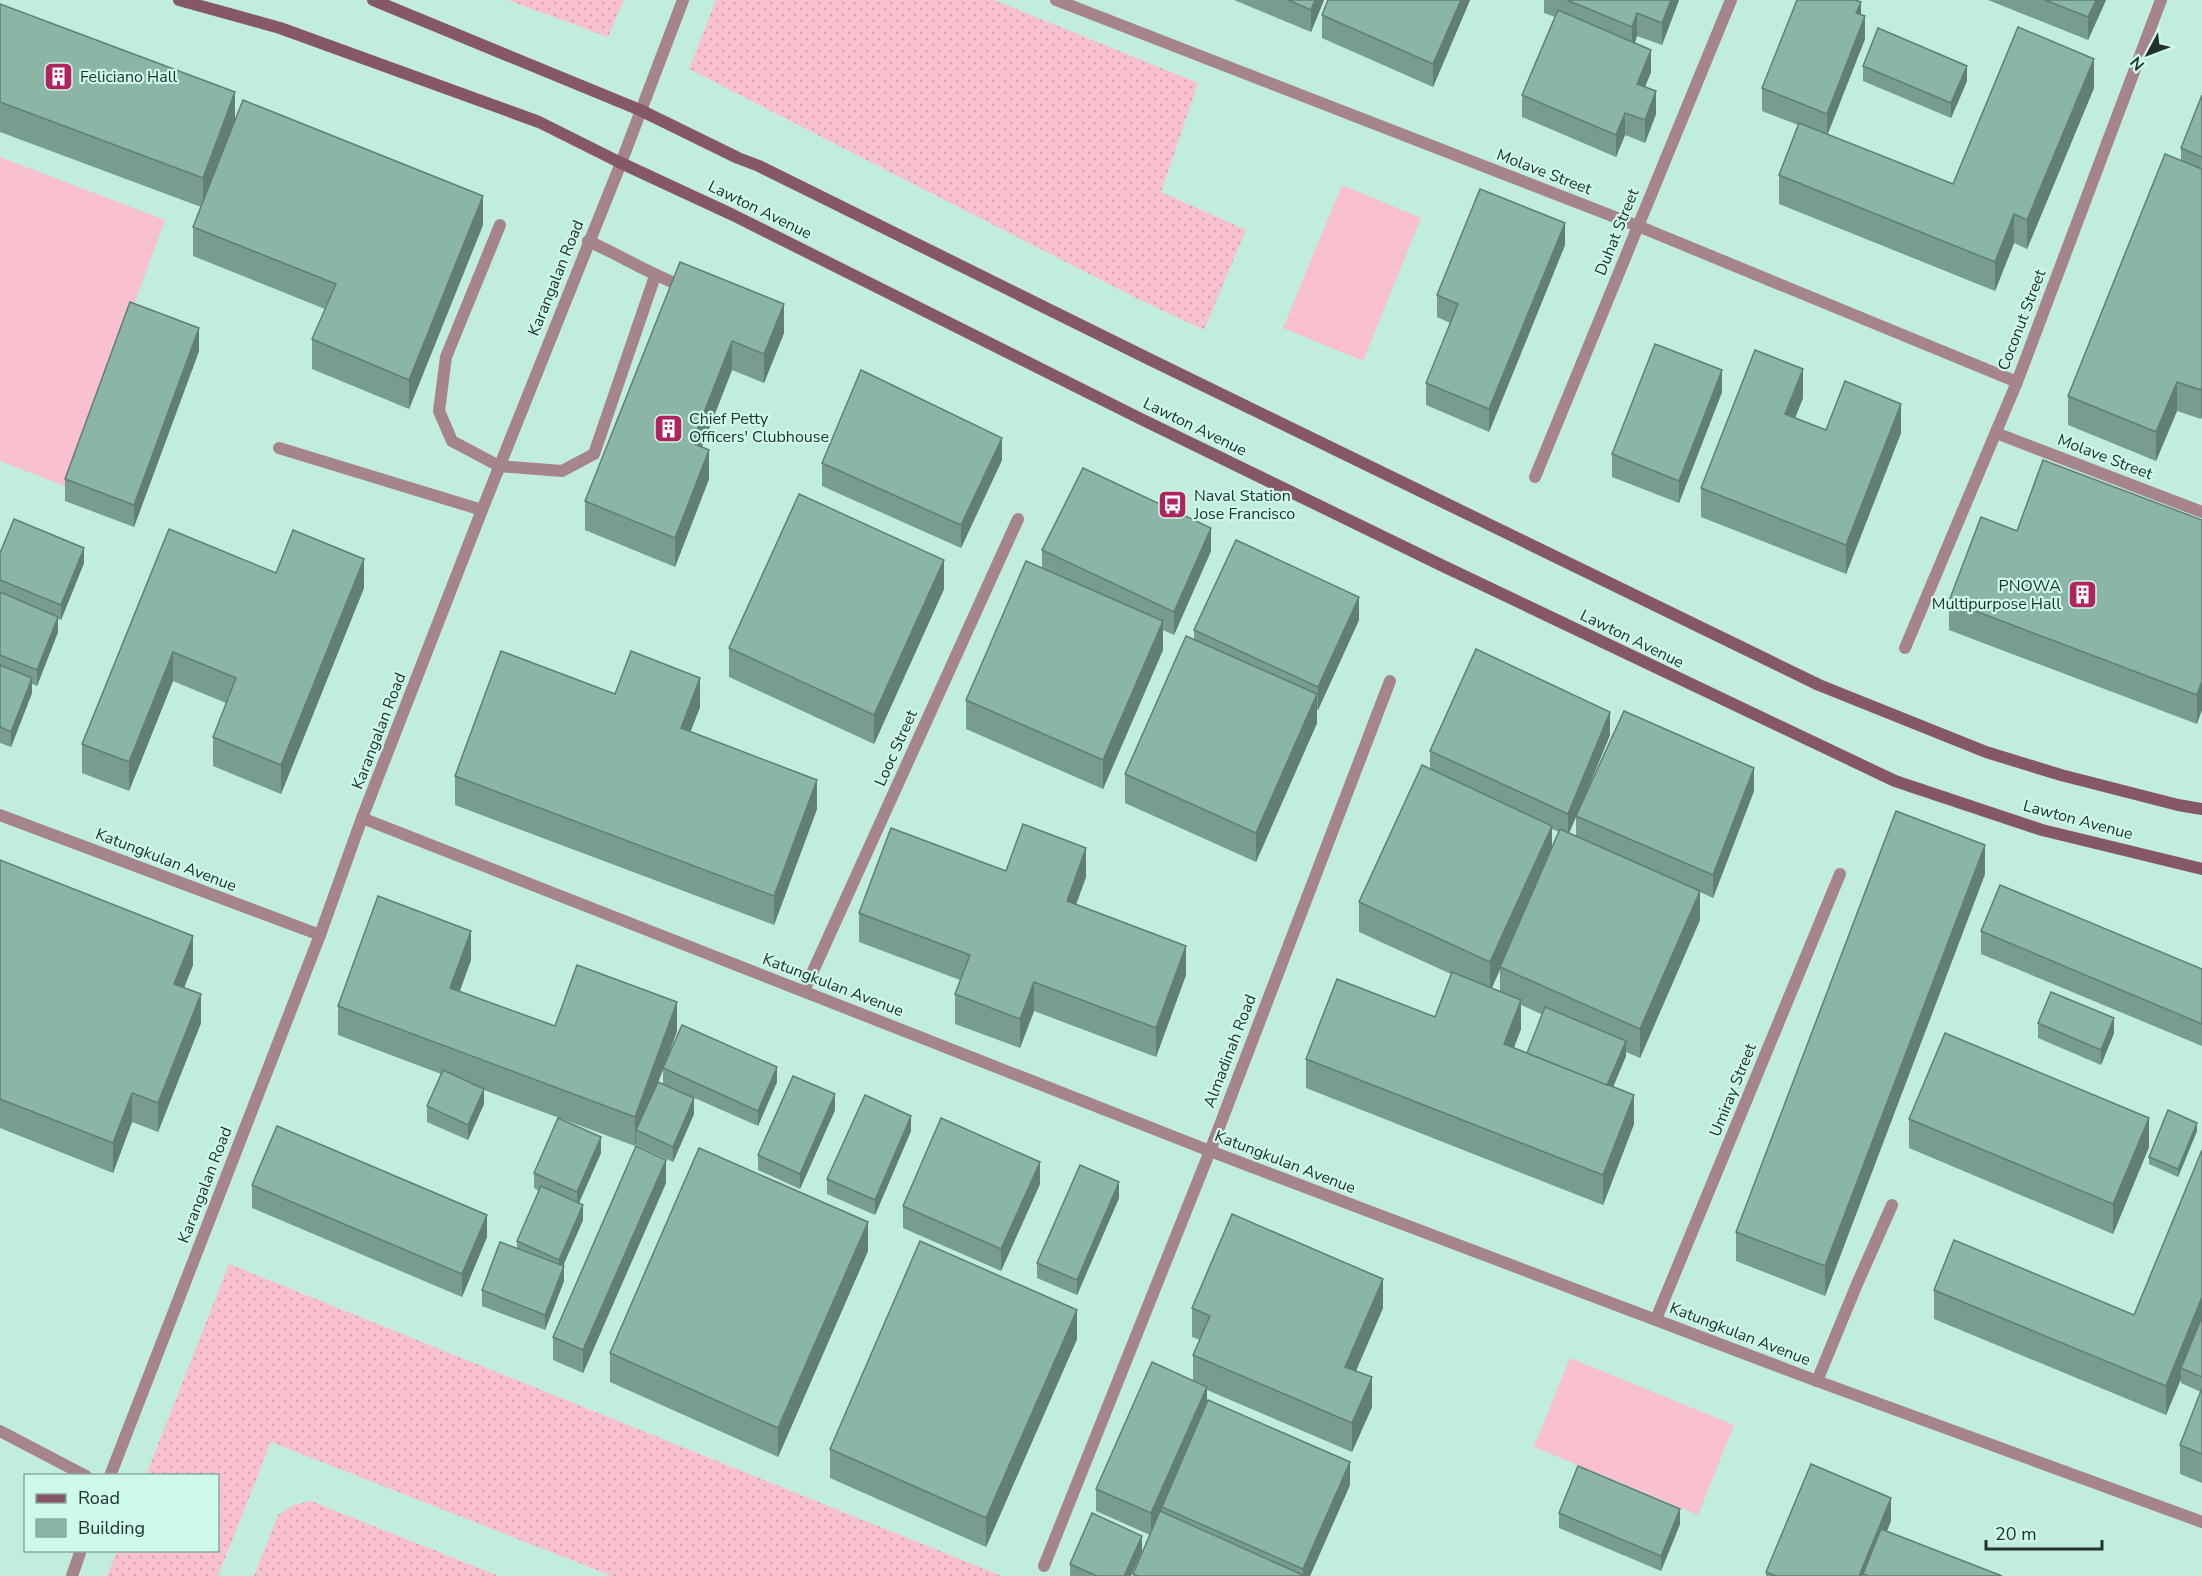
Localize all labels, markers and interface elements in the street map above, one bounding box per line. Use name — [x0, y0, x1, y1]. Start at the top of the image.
north arrow — [2118, 24, 2178, 84]
text: N — [2125, 51, 2150, 75]
building icon: Feliciano Hall — [43, 61, 75, 93]
place label: Feliciano Hall — [80, 66, 178, 88]
street label: Molave Street — [1493, 144, 1595, 200]
street label: Lawton Avenue — [704, 175, 816, 245]
street label: Duhat Street — [1590, 185, 1645, 279]
street label: Karangalan Road — [523, 217, 589, 339]
street label: Coconut Street — [1993, 266, 2052, 374]
street label: Lawton Avenue — [1139, 392, 1251, 462]
place label: Chief Petty Officers' Clubhouse — [689, 408, 829, 448]
building icon: Chief Petty Officers' Clubhouse — [652, 412, 684, 444]
street label: Molave Street — [2054, 429, 2156, 485]
place label: Naval Station Jose Francisco — [1193, 485, 1295, 525]
bus stop icon: Naval Station Jose Francisco — [1157, 489, 1189, 521]
place label: PNOWA Multipurpose Hall — [1932, 575, 2061, 615]
building icon: PNOWA Multipurpose Hall — [2066, 579, 2098, 611]
street label: Lawton Avenue — [1576, 604, 1688, 674]
street label: Karangalan Road — [347, 670, 411, 792]
street label: Looc Street — [869, 706, 923, 790]
street label: Lawton Avenue — [2021, 795, 2135, 845]
street label: Katungkulan Avenue — [92, 823, 240, 897]
street label: Katungkulan Avenue — [759, 948, 907, 1022]
street label: Almadinah Road — [1198, 991, 1262, 1111]
street label: Umiray Street — [1704, 1040, 1762, 1140]
street label: Karangalan Road — [173, 1124, 237, 1246]
street label: Katungkulan Avenue — [1211, 1125, 1359, 1199]
street label: Katungkulan Avenue — [1666, 1297, 1814, 1371]
legend — [24, 1474, 219, 1552]
text: Road — [78, 1486, 120, 1510]
scale bar — [1986, 1513, 2102, 1551]
text: Building — [78, 1516, 145, 1540]
text: 20 m — [1995, 1522, 2037, 1546]

